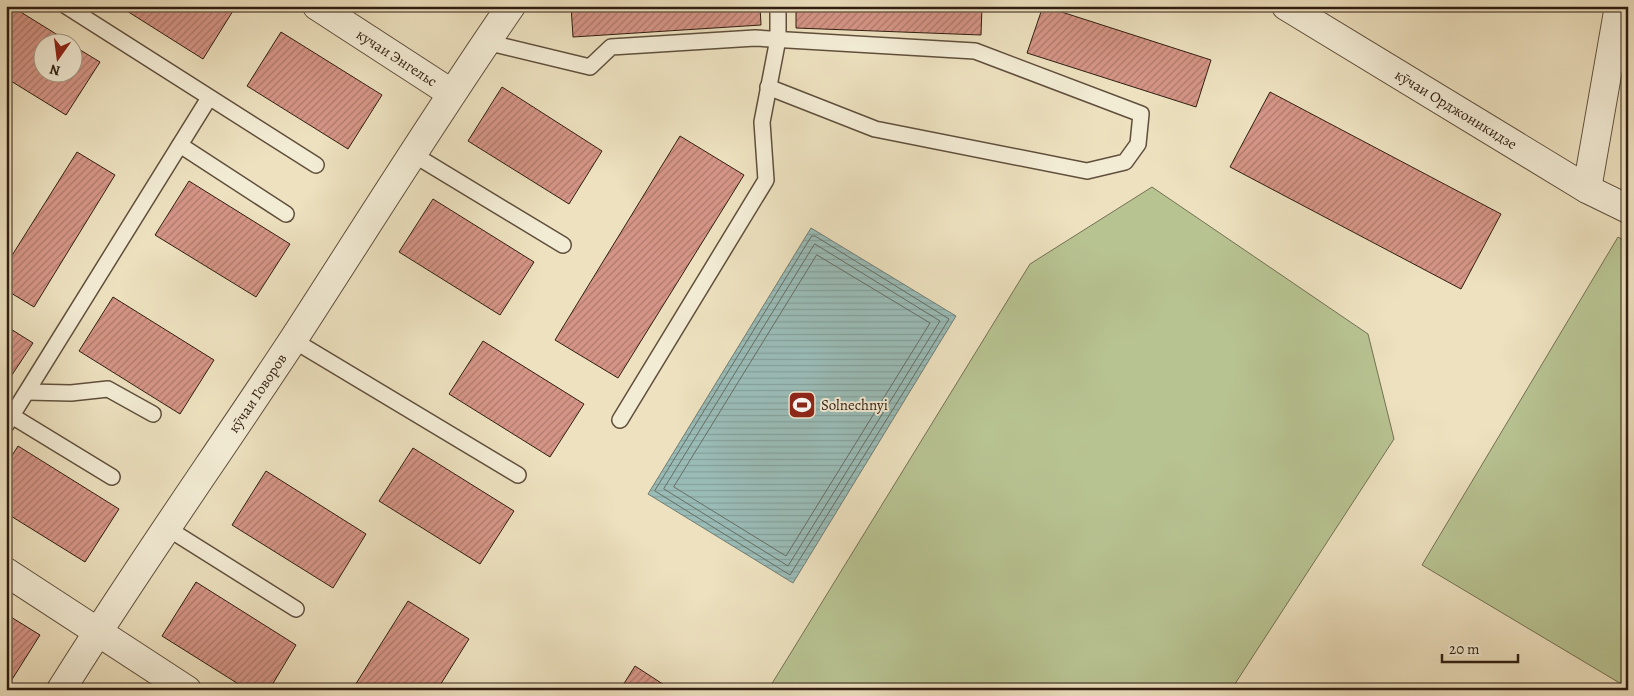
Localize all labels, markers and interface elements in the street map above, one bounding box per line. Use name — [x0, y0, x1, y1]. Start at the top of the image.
street label: кучаи Энгельс — [353, 24, 441, 91]
north arrow — [32, 32, 82, 82]
text: N — [48, 60, 62, 81]
street label: кӯчаи Орджоникидзе — [1391, 65, 1521, 154]
street label: кӯчаи Говоров — [224, 350, 291, 437]
sports icon: Solnechnyi — [787, 390, 817, 420]
place label: Solnechnyi — [821, 395, 888, 415]
scale bar — [1442, 631, 1518, 663]
text: 20 m — [1449, 639, 1480, 659]

